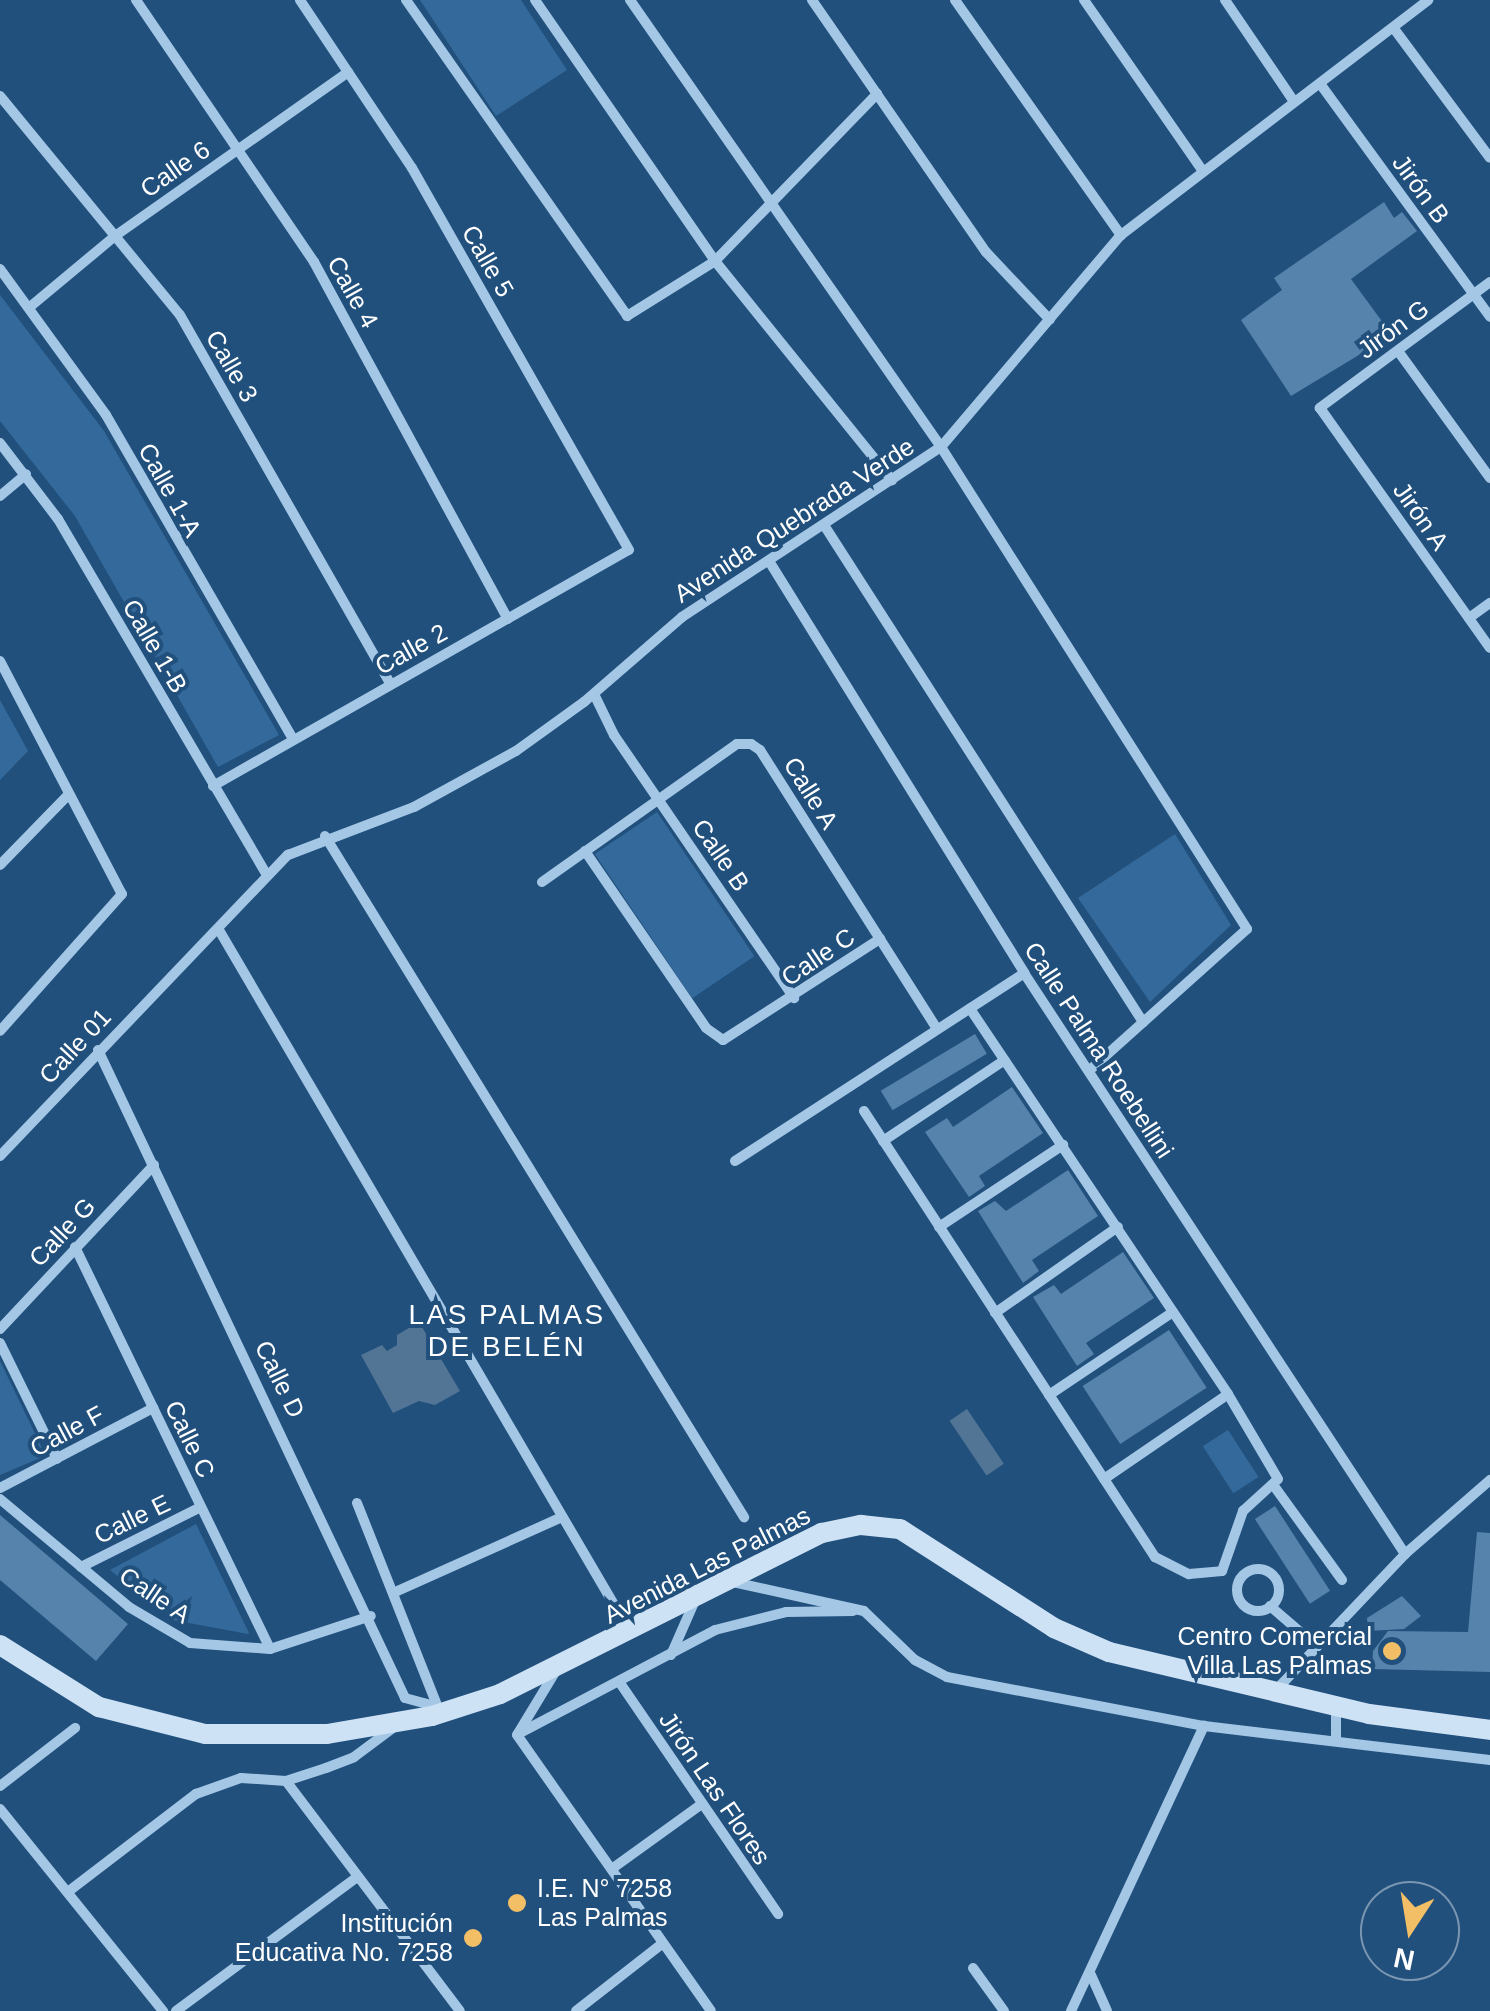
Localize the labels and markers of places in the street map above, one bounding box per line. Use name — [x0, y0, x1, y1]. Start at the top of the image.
place label: Centro Comercial Villa Las Palmas — [1177, 1622, 1372, 1681]
marker: Centro Comercial Villa Las Palmas — [1381, 1640, 1403, 1662]
place label: I.E. N° 7258 Las Palmas — [537, 1874, 672, 1933]
marker: I.E. N° 7258 Las Palmas — [506, 1892, 528, 1914]
place label: Institución Educativa No. 7258 — [235, 1909, 453, 1968]
marker: Institución Educativa No. 7258 — [462, 1927, 484, 1949]

